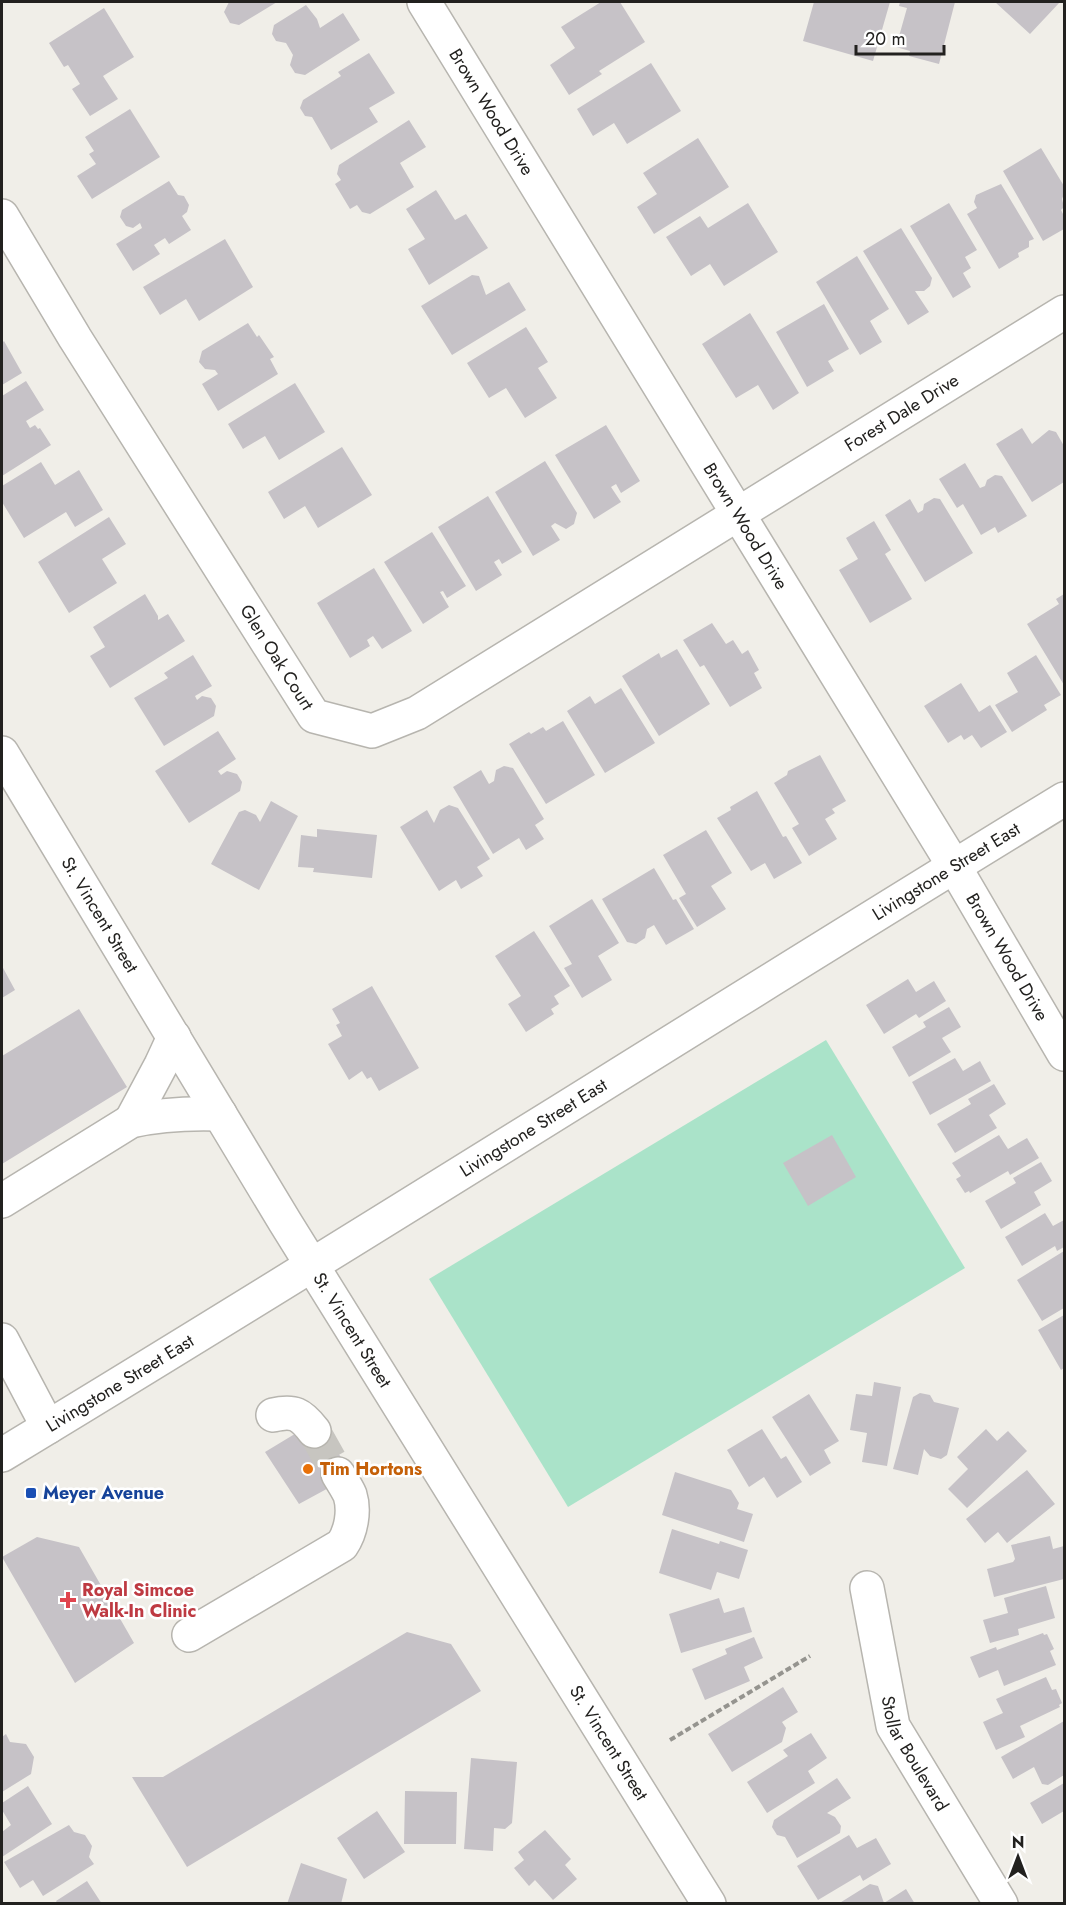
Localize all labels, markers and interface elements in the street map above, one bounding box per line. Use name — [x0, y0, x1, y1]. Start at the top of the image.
scale bar — [856, 18, 944, 56]
text: 20 m — [865, 26, 905, 52]
street label: Brown Wood Drive — [443, 44, 540, 180]
street label: Forest Dale Drive — [839, 367, 964, 458]
street label: Brown Wood Drive — [697, 458, 794, 595]
street label: Glen Oak Court — [234, 599, 320, 716]
street label: Livingstone Street East — [867, 816, 1026, 927]
street label: St. Vincent Street — [55, 852, 145, 978]
street label: Brown Wood Drive — [960, 888, 1055, 1026]
street label: Livingstone Street East — [455, 1072, 613, 1184]
street label: St. Vincent Street — [307, 1268, 398, 1393]
street label: Livingstone Street East — [41, 1328, 199, 1438]
place label: Tim Hortons — [320, 1456, 422, 1482]
marker: Tim Hortons — [301, 1462, 315, 1476]
place label: Meyer Avenue — [43, 1480, 164, 1506]
marker: Meyer Avenue — [24, 1486, 38, 1500]
place label: Royal Simcoe Walk-In Clinic — [82, 1577, 196, 1624]
marker: Royal Simcoe Walk-In Clinic — [59, 1591, 77, 1609]
street label: St. Vincent Street — [563, 1680, 655, 1806]
street label: Stollar Boulevard — [875, 1694, 955, 1816]
north arrow — [988, 1827, 1048, 1887]
text: N — [1012, 1831, 1024, 1854]

